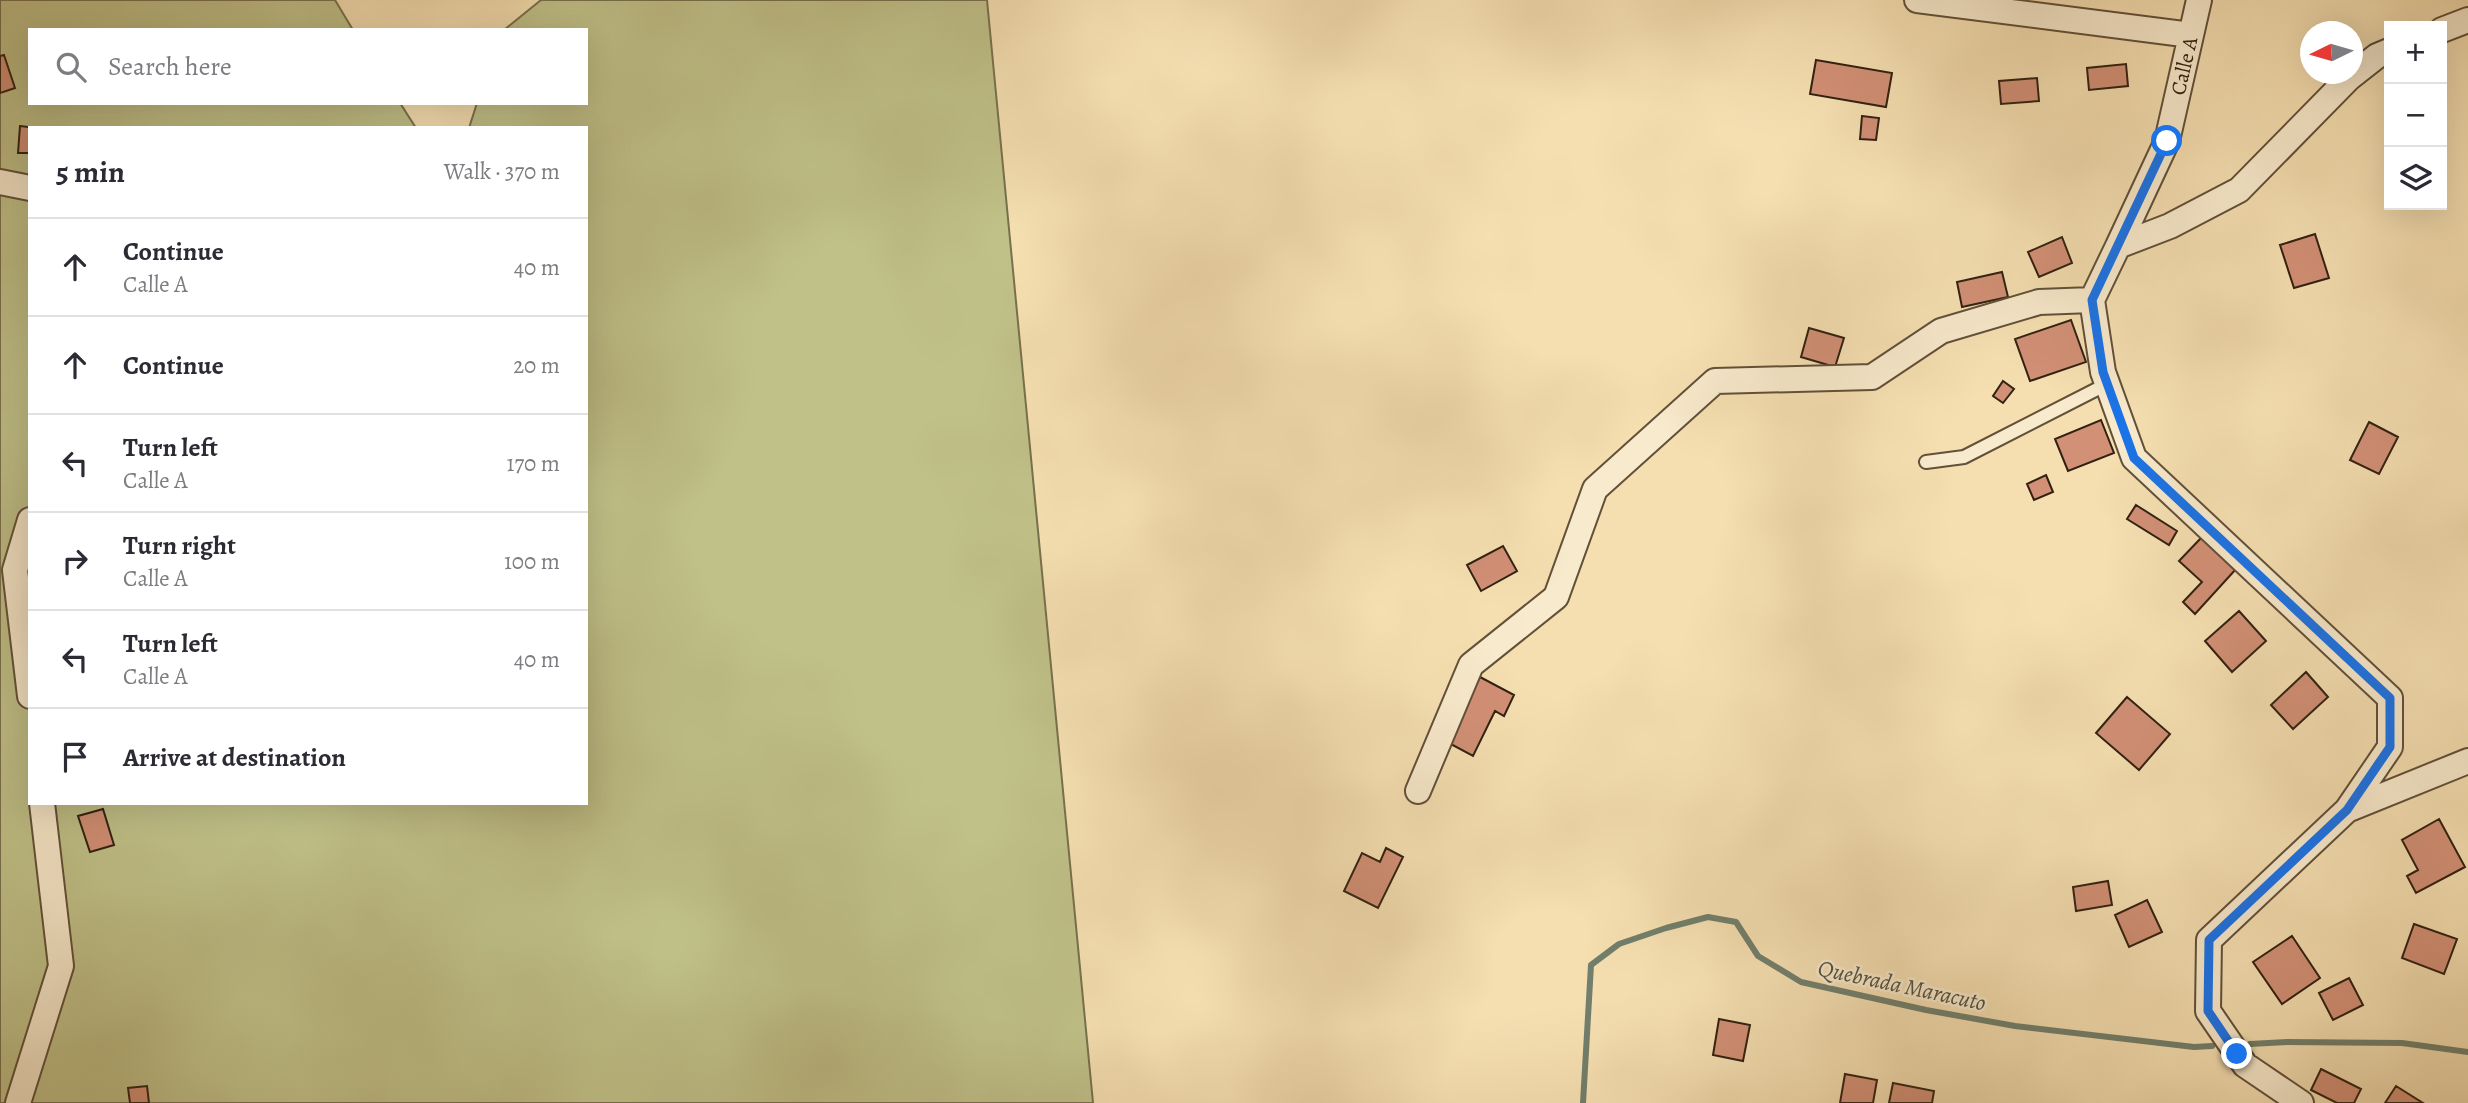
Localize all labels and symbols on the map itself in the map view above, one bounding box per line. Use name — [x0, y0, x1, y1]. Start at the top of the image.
north arrow — [2300, 21, 2363, 84]
street label: Calle A — [2164, 33, 2204, 98]
route start — [2151, 125, 2182, 156]
water label: Quebrada Maracuto — [1815, 953, 1989, 1018]
route end — [2221, 1038, 2252, 1069]

